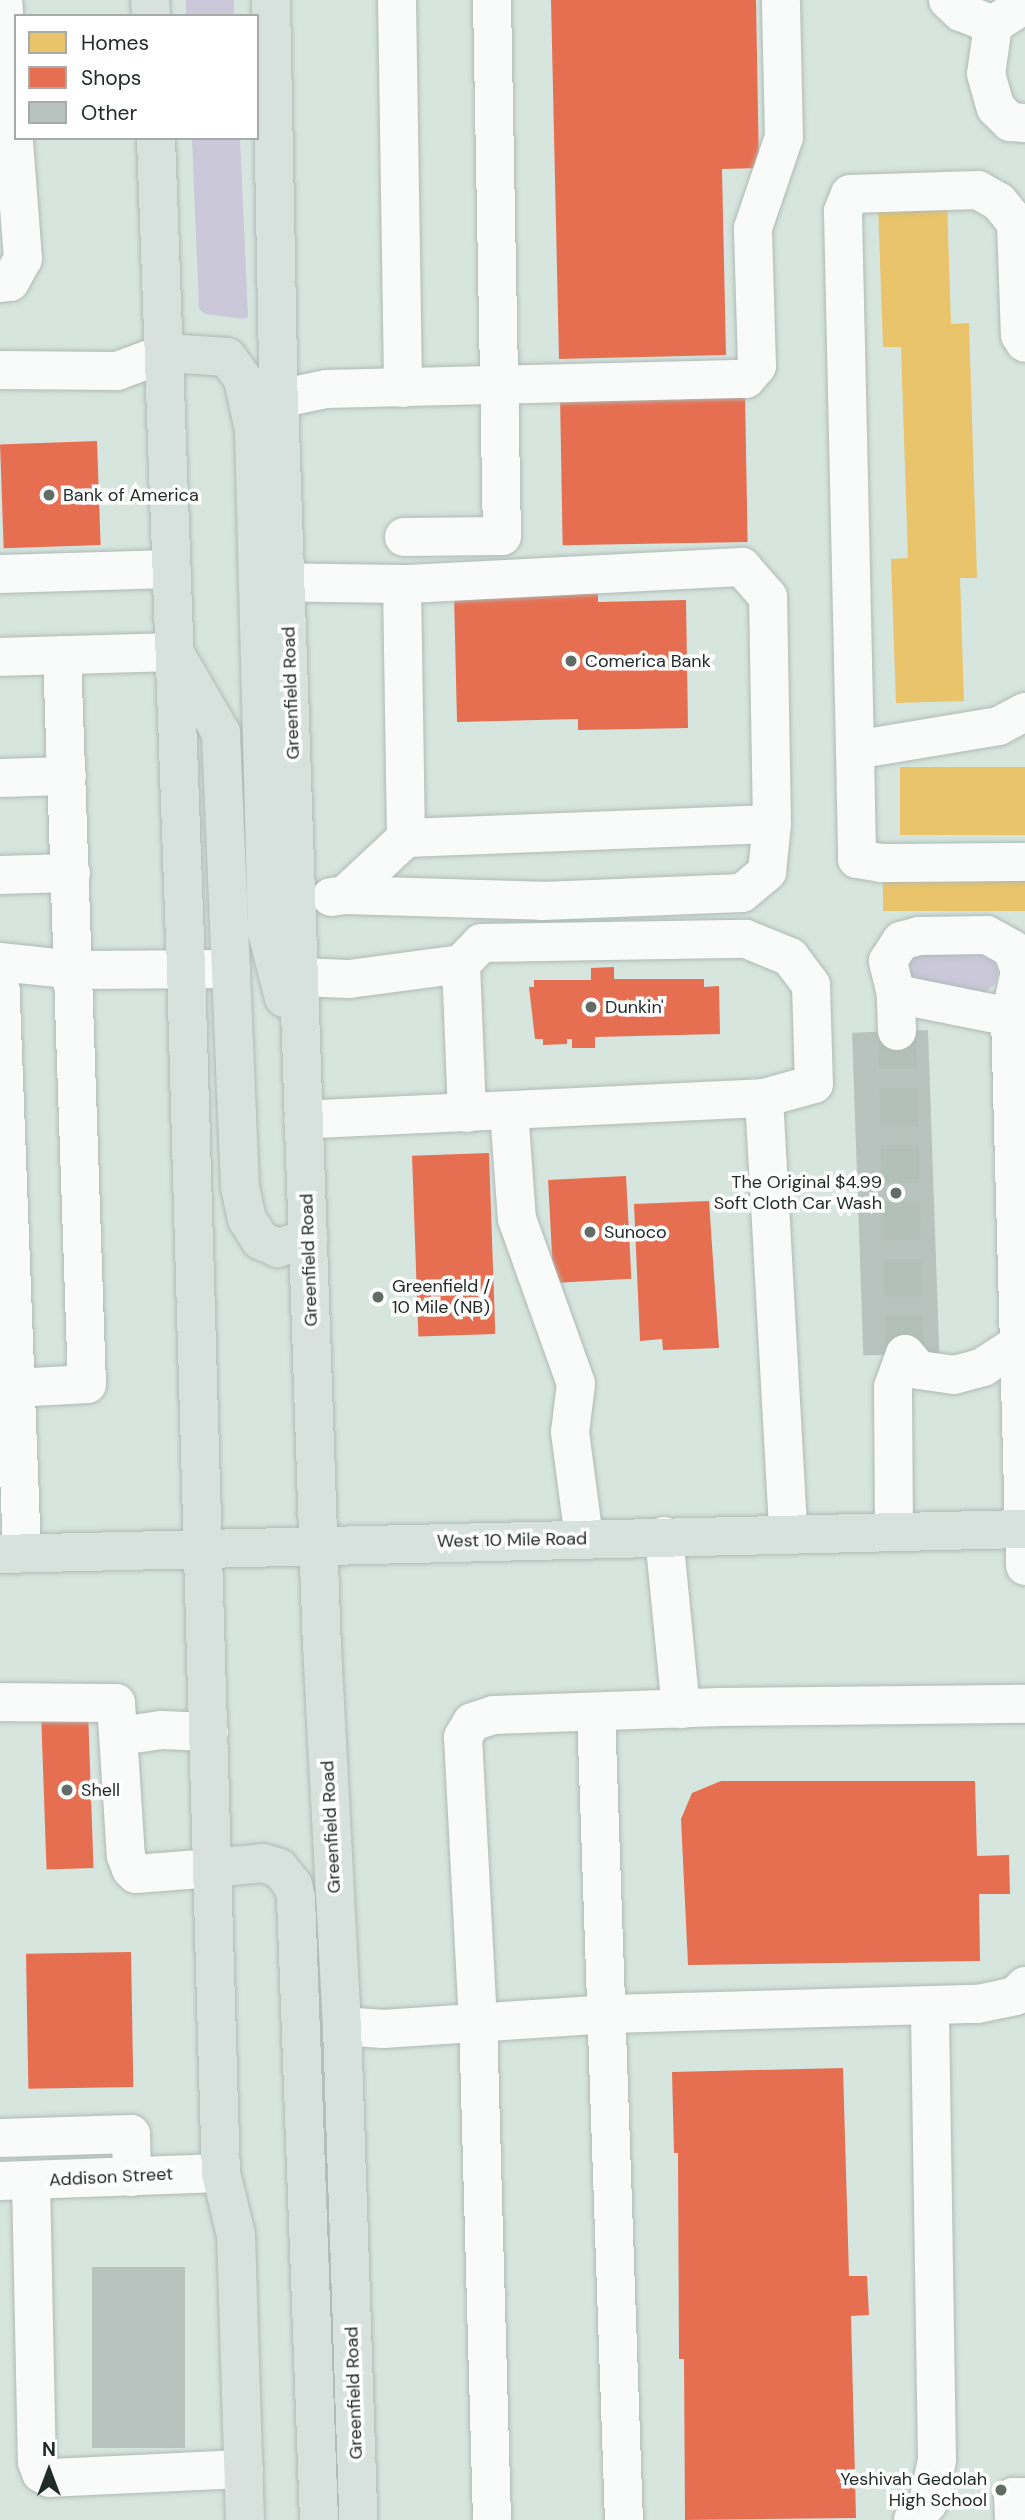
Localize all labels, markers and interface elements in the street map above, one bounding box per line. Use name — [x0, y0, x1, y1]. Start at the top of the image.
legend — [14, 14, 259, 140]
text: Homes — [81, 29, 149, 57]
text: Shops — [81, 64, 141, 92]
text: Other — [81, 99, 137, 127]
place label: Bank of America — [63, 484, 199, 506]
marker: Bank of America — [41, 487, 57, 503]
street label: Greenfield Road — [278, 626, 304, 760]
place label: Comerica Bank — [585, 650, 711, 672]
marker: Comerica Bank — [563, 653, 579, 669]
place label: Dunkin' — [605, 996, 664, 1018]
marker: Dunkin' — [583, 999, 599, 1015]
place label: The Original $4.99 Soft Cloth Car Wash — [714, 1172, 882, 1214]
marker: The Original $4.99 Soft Cloth Car Wash — [888, 1185, 904, 1201]
street label: Greenfield Road — [296, 1193, 322, 1327]
place label: Sunoco — [604, 1221, 667, 1243]
marker: Sunoco — [582, 1224, 598, 1240]
place label: Greenfield / 10 Mile (NB) — [392, 1276, 490, 1318]
marker: Greenfield / 10 Mile (NB) — [370, 1289, 386, 1305]
street label: West 10 Mile Road — [437, 1528, 587, 1552]
street label: Greenfield Road — [317, 1760, 345, 1894]
place label: Shell — [81, 1779, 120, 1801]
marker: Shell — [59, 1782, 75, 1798]
street label: Addison Street — [48, 2163, 174, 2191]
street label: Greenfield Road — [341, 2326, 367, 2460]
north arrow — [14, 2436, 84, 2506]
text: N — [42, 2437, 56, 2462]
place label: Yeshivah Gedolah High School — [840, 2469, 987, 2512]
marker: Yeshivah Gedolah High School — [993, 2482, 1009, 2498]

